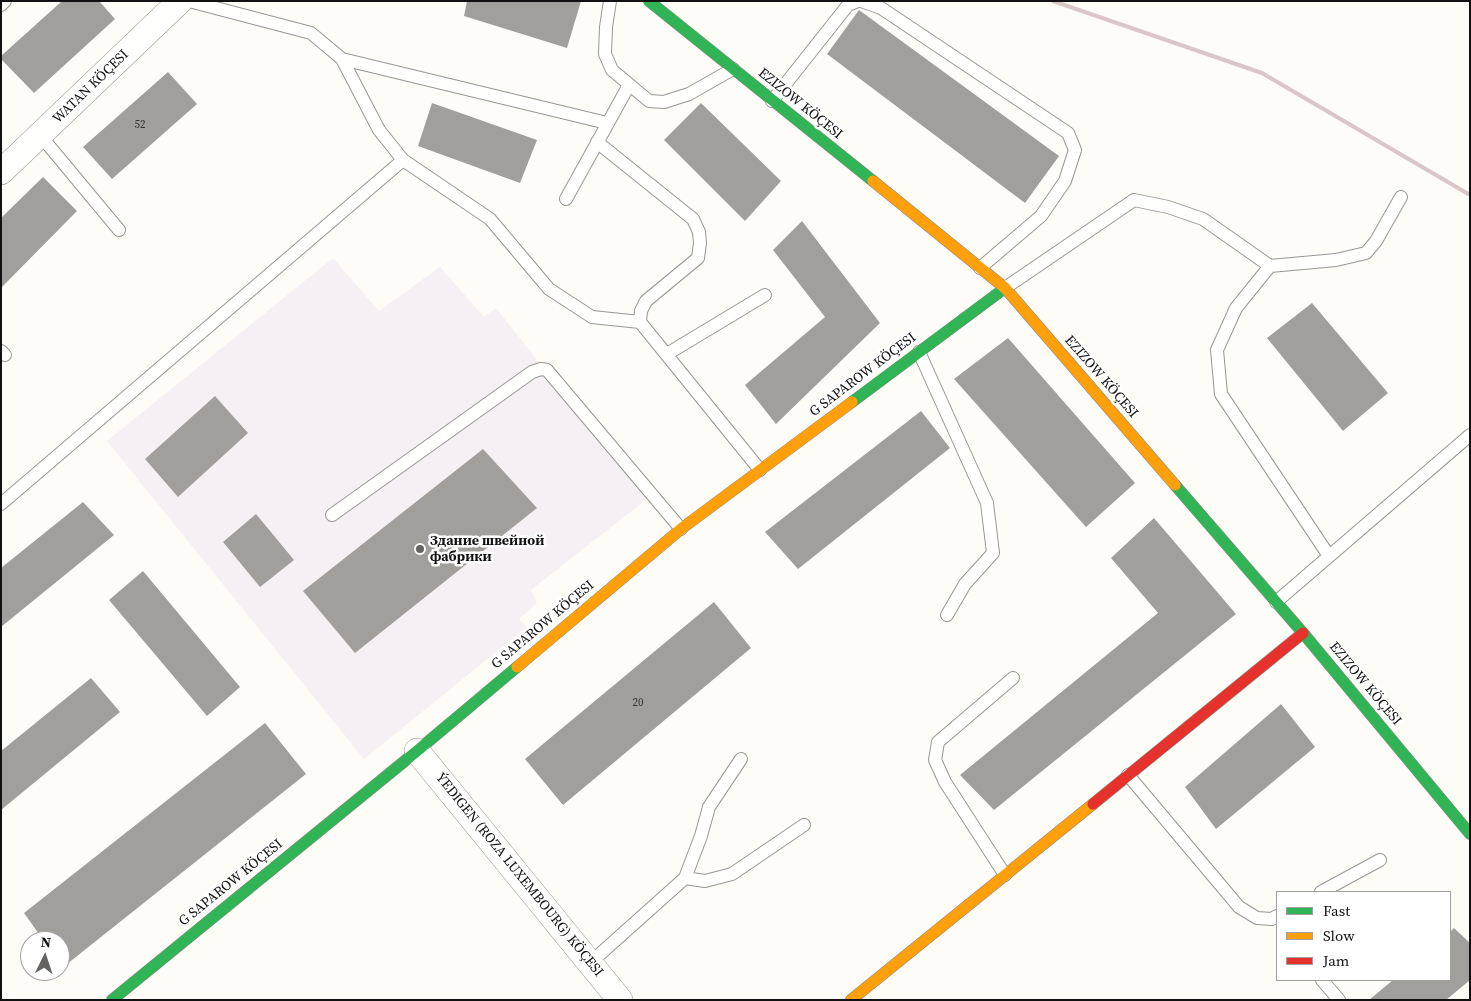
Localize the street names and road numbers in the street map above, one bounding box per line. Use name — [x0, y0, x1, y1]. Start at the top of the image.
street label: WATAN KÖÇESI — [50, 47, 132, 127]
street label: EZIZOW KÖÇESI — [754, 65, 846, 143]
street label: G SAPAROW KÖÇESI — [806, 330, 920, 420]
street label: EZIZOW KÖÇESI — [1061, 332, 1141, 422]
street label: G SAPAROW KÖÇESI — [488, 577, 598, 673]
street label: EZIZOW KÖÇESI — [1325, 639, 1405, 729]
street label: ÝEDIGEN (ROZA LUXEMBOURG) KÖÇESI — [431, 770, 607, 980]
street label: G SAPAROW KÖÇESI — [176, 836, 286, 930]

